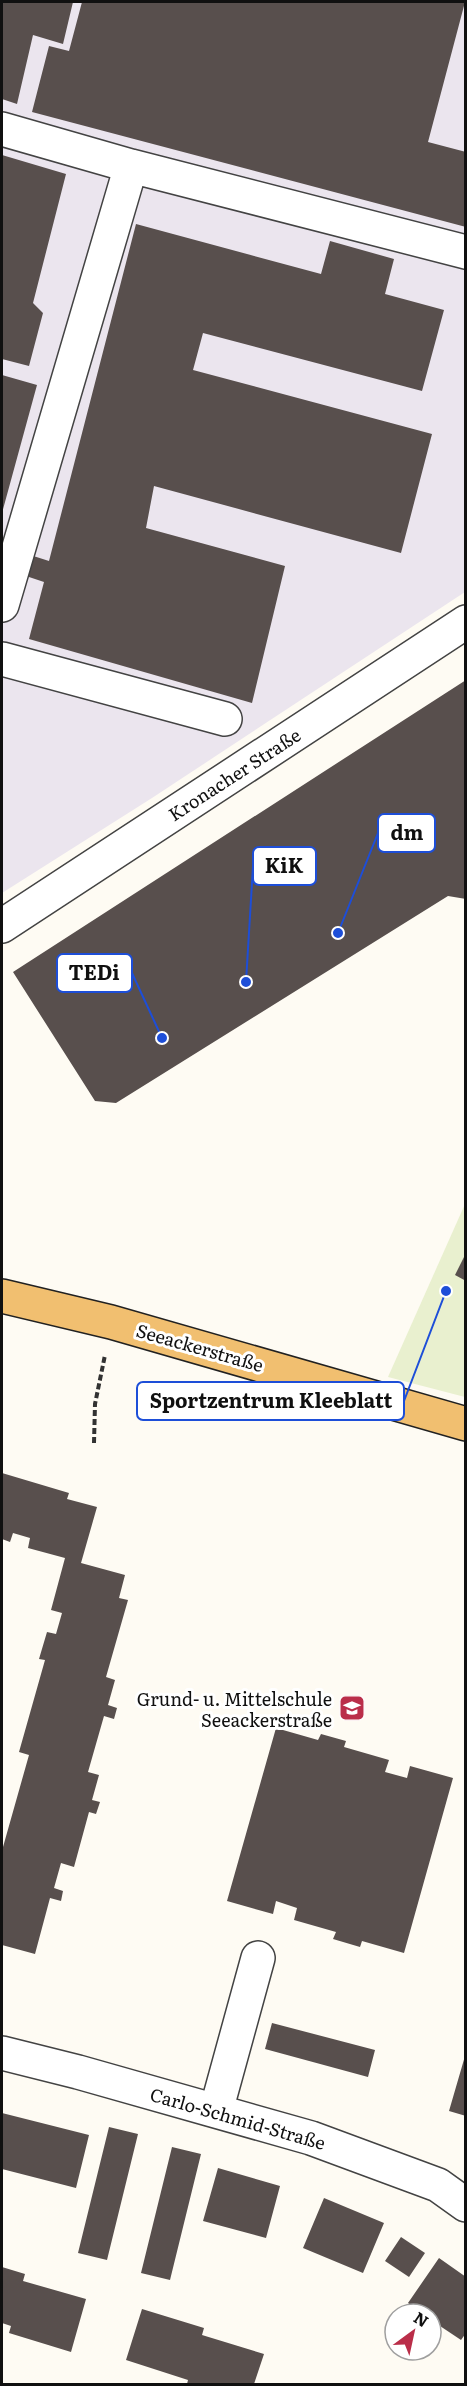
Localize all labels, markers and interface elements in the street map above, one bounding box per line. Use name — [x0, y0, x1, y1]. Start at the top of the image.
street label: Kronacher Straße — [163, 721, 305, 827]
callout: dm — [378, 814, 435, 852]
text: dm — [390, 816, 424, 846]
callout: KiK — [253, 847, 316, 885]
text: KiK — [265, 849, 304, 879]
callout: TEDi — [57, 954, 132, 992]
text: TEDi — [68, 956, 120, 986]
street label: Seeackerstraße — [133, 1316, 267, 1378]
callout: Sportzentrum Kleeblatt — [137, 1382, 404, 1420]
text: Sportzentrum Kleeblatt — [150, 1384, 393, 1414]
place label: Grund- u. Mittelschule Seeackerstraße — [137, 1685, 332, 1733]
school or university icon: Grund- u. Mittelschule Seeackerstraße — [337, 1693, 367, 1723]
street label: Carlo-Schmid-Straße — [147, 2080, 329, 2156]
north arrow — [383, 2302, 443, 2362]
text: N — [410, 2305, 434, 2332]

